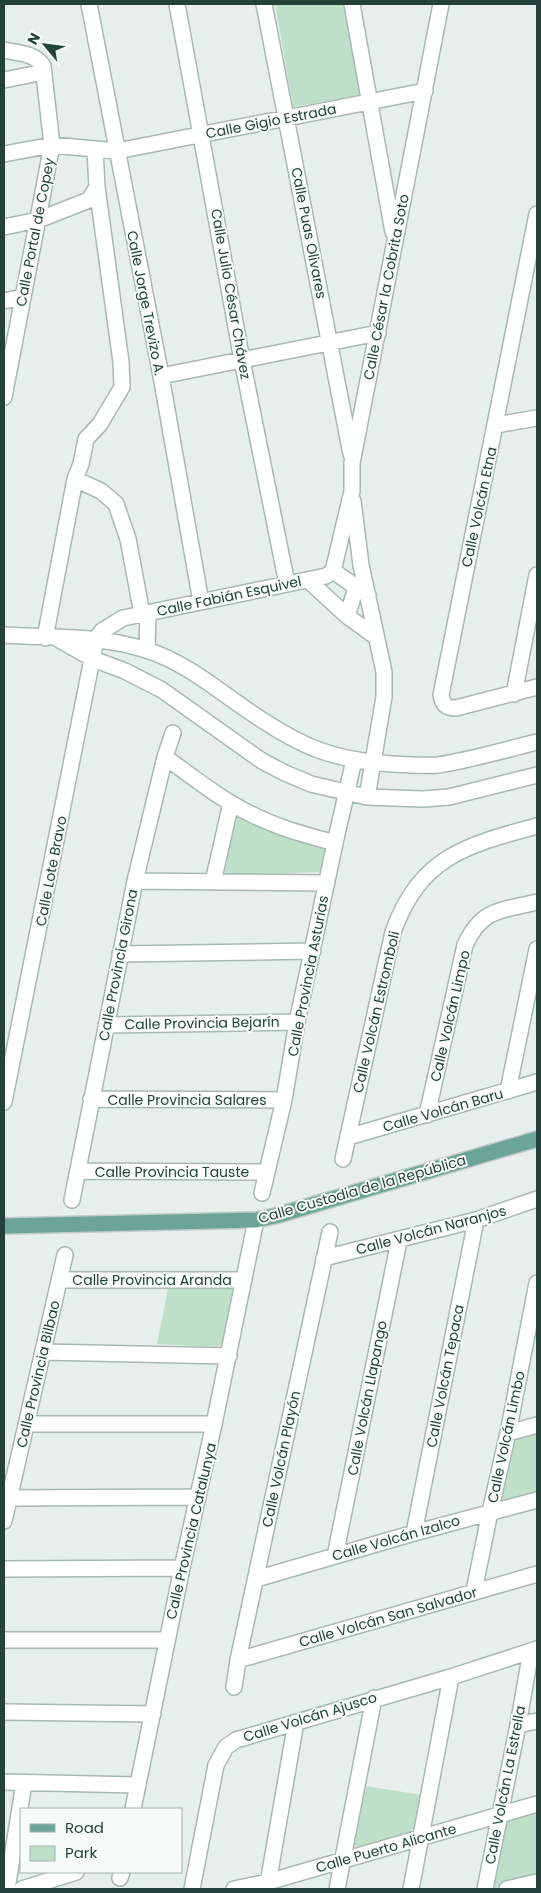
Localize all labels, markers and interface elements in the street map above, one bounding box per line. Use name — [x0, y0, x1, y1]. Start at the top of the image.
north arrow — [20, 20, 70, 70]
text: N — [22, 29, 45, 48]
street label: Calle Gigio Estrada — [204, 99, 338, 143]
street label: Calle Portal de Copey — [11, 156, 59, 308]
street label: Calle Puas Olivares — [286, 166, 332, 300]
street label: Calle César la Cobrita Soto — [358, 192, 414, 382]
street label: Calle Julio César Chávez — [206, 207, 256, 381]
street label: Calle Jorge Trevizo A. — [122, 229, 170, 377]
street label: Calle Volcán Etna — [456, 445, 502, 569]
street label: Calle Fabián Esquivel — [155, 571, 303, 621]
street label: Calle Lote Bravo — [30, 814, 72, 928]
street label: Calle Provincia Girona — [93, 887, 143, 1043]
street label: Calle Provincia Asturias — [283, 894, 333, 1058]
street label: Calle Volcán Estromboli — [348, 929, 404, 1095]
street label: Calle Volcán Limpo — [425, 948, 475, 1084]
street label: Calle Provincia Bejarín — [124, 1012, 280, 1034]
street label: Calle Volcán Baru — [380, 1083, 506, 1137]
street label: Calle Provincia Salares — [107, 1090, 267, 1110]
street label: Calle Custodia de la República — [256, 1150, 468, 1228]
street label: Calle Provincia Tauste — [95, 1162, 249, 1182]
street label: Calle Volcán Naranjos — [354, 1200, 508, 1260]
street label: Calle Provincia Aranda — [72, 1270, 232, 1290]
street label: Calle Provincia Bilbao — [11, 1298, 65, 1450]
street label: Calle Volcán Tepaca — [421, 1303, 469, 1449]
street label: Calle Volcán Llapango — [342, 1319, 392, 1477]
street label: Calle Volcán Limbo — [482, 1369, 530, 1505]
street label: Calle Volcán Playón — [257, 1389, 305, 1529]
street label: Calle Provincia Catalunya — [161, 1441, 221, 1621]
street label: Calle Volcán Izalco — [330, 1510, 462, 1566]
street label: Calle Volcán San Salvador — [297, 1582, 479, 1652]
street label: Calle Volcán Ajusco — [241, 1687, 379, 1747]
street label: Calle Volcán La Estrella — [480, 1704, 530, 1866]
legend — [20, 1808, 182, 1873]
text: Road — [65, 1817, 104, 1838]
street label: Calle Puerto Alicante — [313, 1818, 459, 1878]
text: Park — [65, 1842, 97, 1863]

